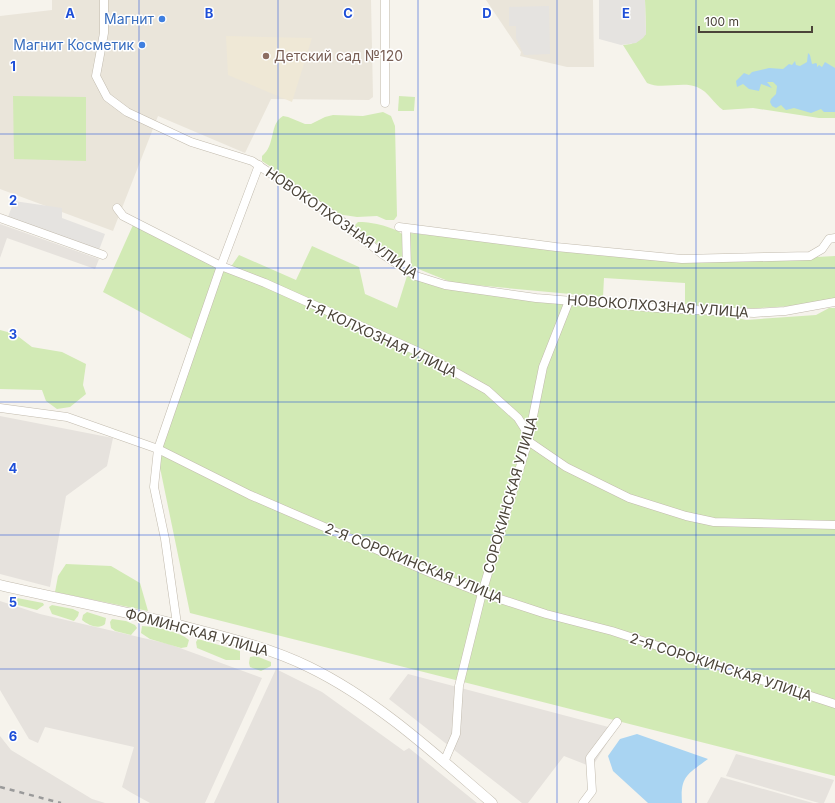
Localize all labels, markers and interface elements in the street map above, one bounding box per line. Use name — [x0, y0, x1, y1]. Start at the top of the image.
text: A — [65, 5, 75, 21]
text: B — [205, 5, 214, 21]
text: C — [343, 5, 353, 21]
text: D — [482, 5, 492, 21]
text: E — [622, 5, 630, 21]
scale bar — [699, 8, 812, 34]
place label: Магнит — [104, 10, 154, 27]
marker: Магнит — [157, 14, 167, 24]
text: 100 m — [705, 14, 739, 29]
place label: Магнит Косметик — [13, 36, 134, 53]
marker: Магнит Косметик — [137, 40, 147, 50]
place label: Детский сад №120 — [274, 47, 403, 64]
marker: Детский сад №120 — [261, 51, 271, 61]
text: 1 — [10, 58, 16, 74]
street label: НОВОКОЛХОЗНАЯ УЛИЦА — [263, 163, 422, 282]
text: 2 — [9, 192, 17, 208]
street label: НОВОКОЛХОЗНАЯ УЛИЦА — [567, 291, 750, 320]
street label: 1-Я КОЛХОЗНАЯ УЛИЦА — [302, 295, 460, 381]
text: 3 — [9, 326, 17, 342]
street label: СОРОКИНСКАЯ УЛИЦА — [479, 414, 540, 575]
text: 4 — [9, 460, 18, 476]
street label: 2-Я СОРОКИНСКАЯ УЛИЦА — [323, 519, 506, 606]
text: 5 — [9, 594, 17, 610]
street label: ФОМИНСКАЯ УЛИЦА — [124, 604, 271, 659]
street label: 2-Я СОРОКИНСКАЯ УЛИЦА — [628, 629, 815, 704]
text: 6 — [9, 728, 17, 744]

